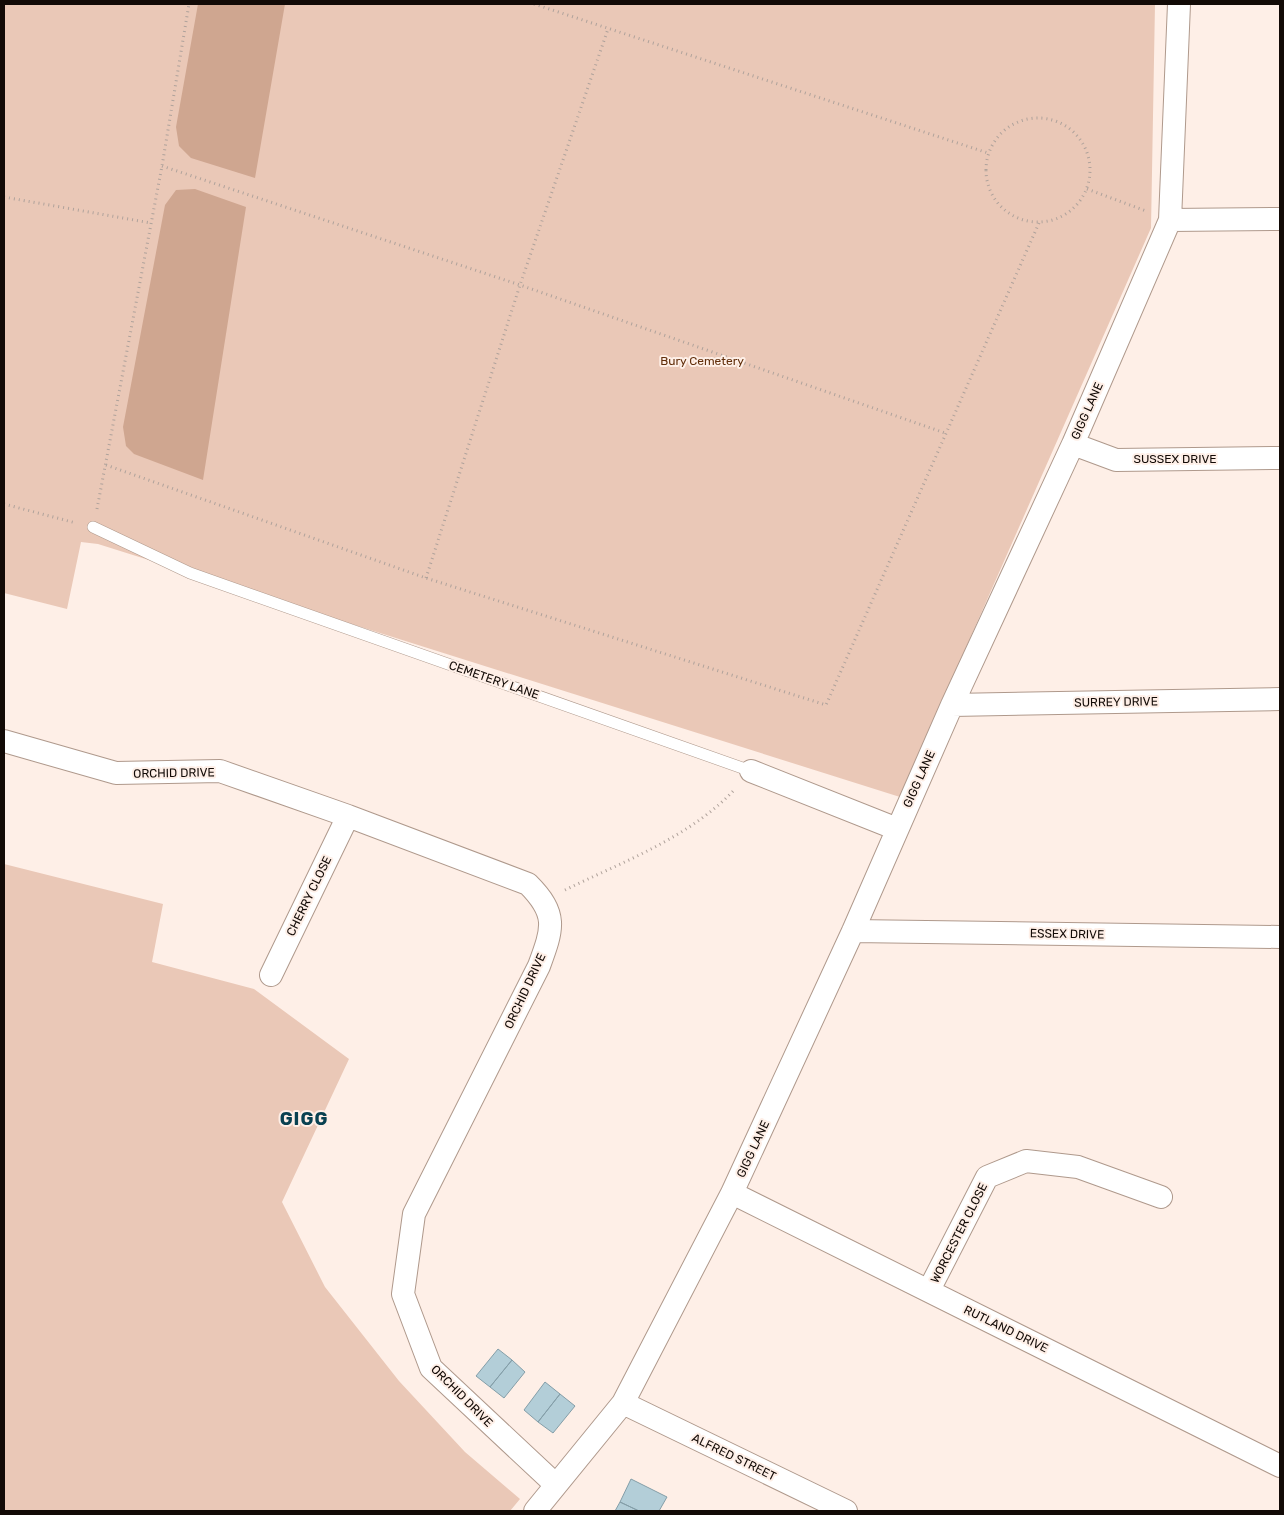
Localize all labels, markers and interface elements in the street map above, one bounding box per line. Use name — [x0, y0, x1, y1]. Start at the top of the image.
park label: Bury Cemetery — [660, 354, 744, 368]
street label: GIGG LANE — [1068, 380, 1106, 442]
street label: SUSSEX DRIVE — [1133, 452, 1217, 466]
street label: CEMETERY LANE — [447, 658, 541, 702]
street label: SURREY DRIVE — [1074, 694, 1158, 710]
street label: GIGG LANE — [900, 748, 938, 810]
street label: ORCHID DRIVE — [133, 765, 215, 781]
street label: CHERRY CLOSE — [284, 854, 334, 938]
street label: ESSEX DRIVE — [1030, 926, 1104, 942]
street label: ORCHID DRIVE — [501, 951, 549, 1031]
district label: GIGG — [280, 1108, 328, 1130]
street label: GIGG LANE — [734, 1118, 772, 1180]
street label: WORCESTER CLOSE — [928, 1181, 990, 1285]
street label: RUTLAND DRIVE — [962, 1303, 1050, 1355]
street label: ORCHID DRIVE — [428, 1362, 496, 1430]
street label: ALFRED STREET — [690, 1431, 778, 1483]

